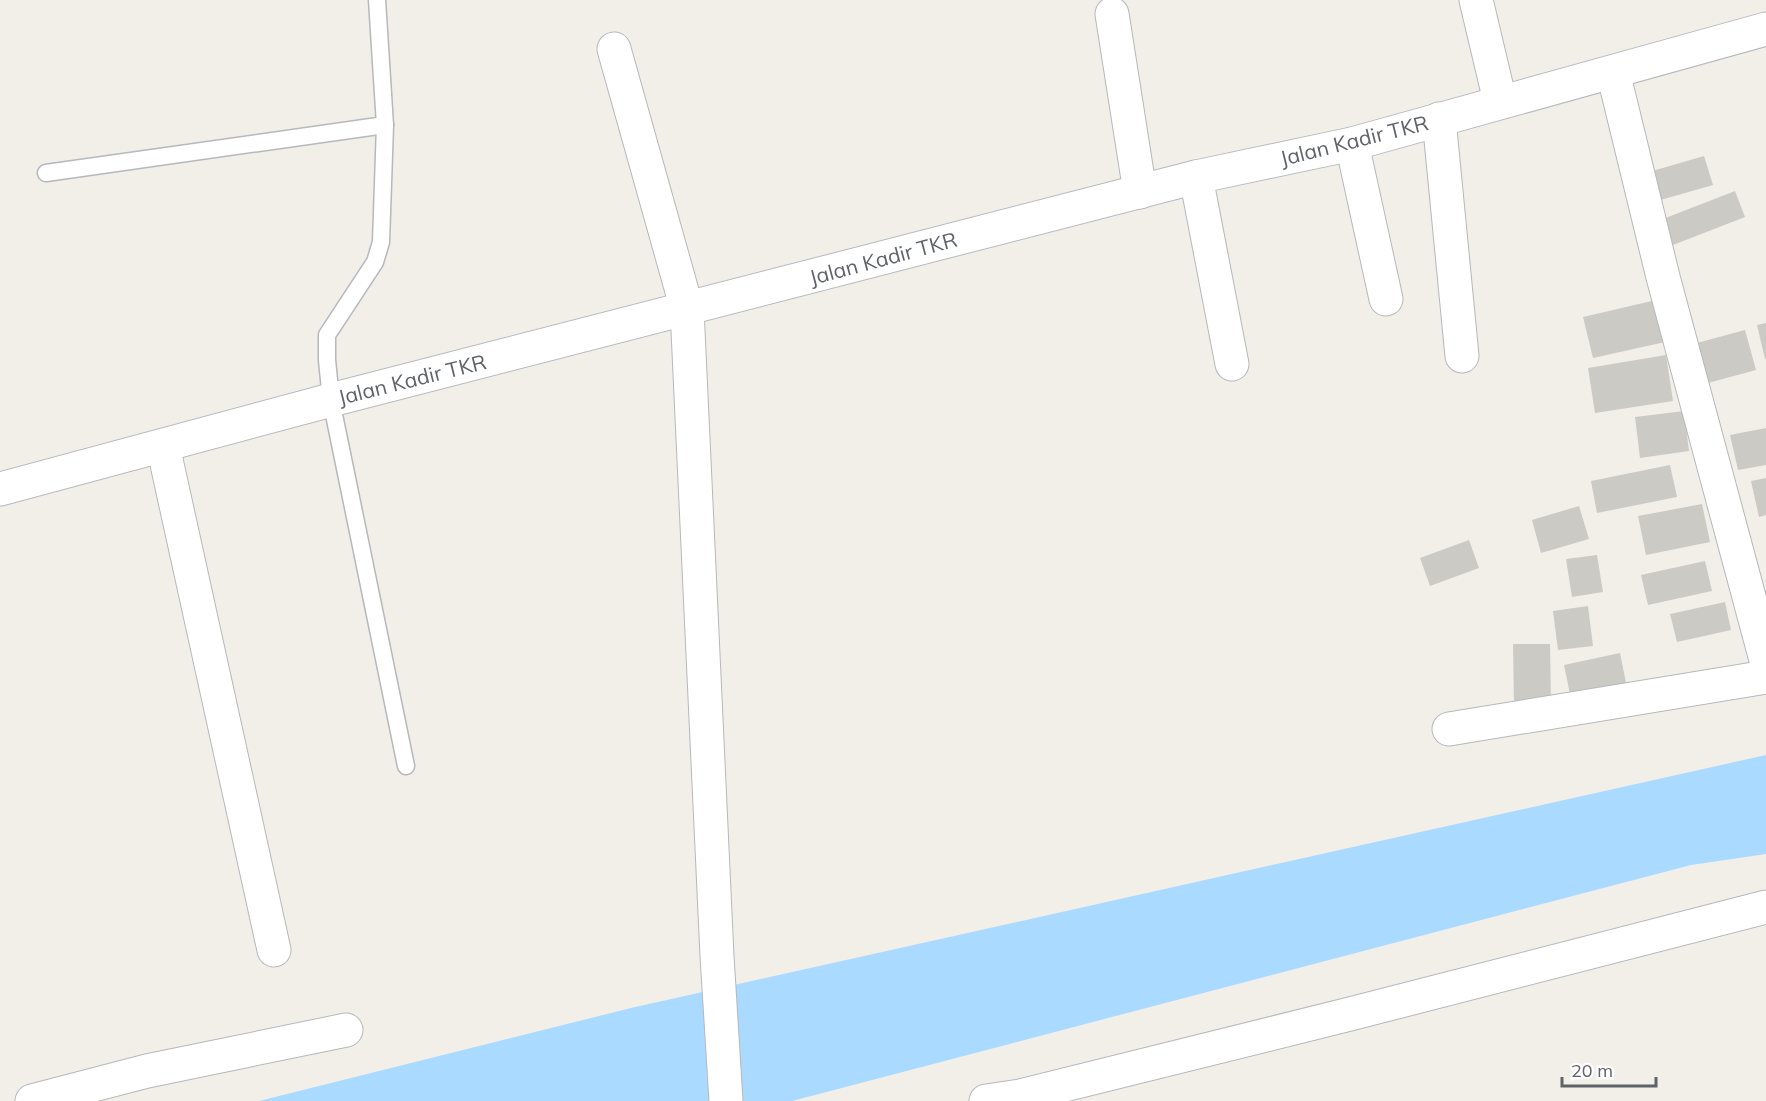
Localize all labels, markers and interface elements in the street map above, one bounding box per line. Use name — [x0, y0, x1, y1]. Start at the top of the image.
street label: Jalan Kadir TKR — [1277, 109, 1431, 171]
street label: Jalan Kadir TKR — [806, 226, 960, 290]
street label: Jalan Kadir TKR — [335, 348, 489, 410]
scale bar — [1562, 1050, 1656, 1088]
text: 20 m — [1571, 1059, 1613, 1082]

